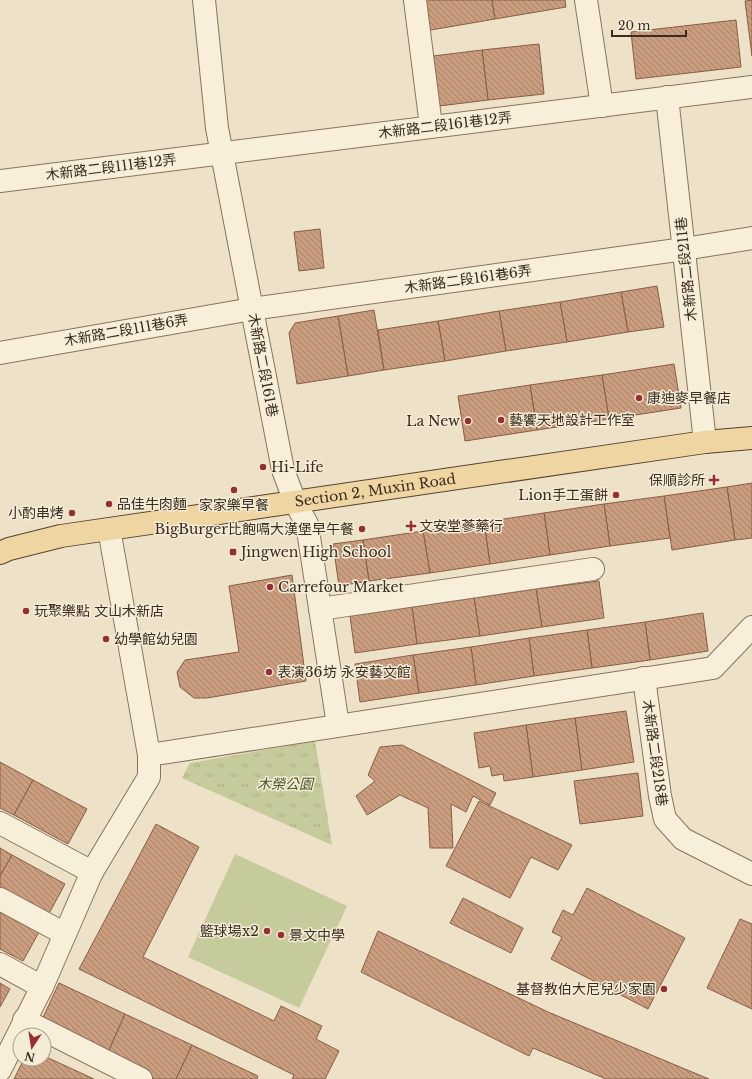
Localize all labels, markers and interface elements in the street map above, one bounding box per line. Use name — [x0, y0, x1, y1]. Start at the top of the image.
scale bar — [612, 12, 686, 38]
text: 20 m — [618, 18, 650, 33]
street label: 木新路二段161巷12弄 — [377, 108, 513, 142]
street label: 木新路二段111巷12弄 — [45, 150, 177, 184]
street label: 木新路二段211巷 — [672, 216, 700, 322]
street label: 木新路二段161巷6弄 — [403, 261, 533, 297]
street label: 木新路二段111巷6弄 — [63, 310, 189, 350]
street label: 木新路二段161巷 — [244, 312, 282, 418]
place label: 康迪麥早餐店 — [647, 389, 731, 407]
marker: 康迪麥早餐店 — [634, 393, 644, 403]
place label: 藝饗天地設計工作室 — [509, 411, 635, 429]
place label: La New — [406, 412, 460, 430]
marker: 藝饗天地設計工作室 — [496, 415, 506, 425]
marker: La New — [463, 416, 473, 426]
place label: Hi-Life — [271, 458, 324, 476]
marker: Hi-Life — [258, 462, 268, 472]
street label: Section 2, Muxin Road — [293, 469, 458, 511]
place label: 保順診所 — [649, 471, 705, 489]
marker: 保順診所 — [708, 474, 720, 486]
marker: 家家樂早餐 — [229, 485, 239, 495]
place label: Lion手工蛋餅 — [518, 486, 608, 504]
marker: Lion手工蛋餅 — [611, 490, 621, 500]
place label: 品佳牛肉麵 — [117, 495, 187, 513]
place label: 家家樂早餐 — [199, 496, 269, 514]
marker: 品佳牛肉麵 — [104, 499, 114, 509]
place label: 小酌串烤 — [8, 504, 64, 522]
marker: 小酌串烤 — [67, 508, 77, 518]
place label: 文安堂蔘藥行 — [419, 517, 503, 535]
place label: BigBurger比飽嗝大漢堡早午餐 — [155, 520, 354, 538]
marker: 文安堂蔘藥行 — [406, 521, 416, 531]
marker: BigBurger比飽嗝大漢堡早午餐 — [357, 524, 367, 534]
place label: Jingwen High School — [239, 543, 392, 561]
marker: Jingwen High School — [228, 547, 238, 557]
place label: Carrefour Market — [278, 578, 404, 596]
marker: Carrefour Market — [265, 582, 275, 592]
place label: 玩聚樂點 文山木新店 — [34, 602, 164, 620]
marker: 玩聚樂點 文山木新店 — [21, 606, 31, 616]
place label: 幼學館幼兒園 — [114, 630, 198, 648]
marker: 幼學館幼兒園 — [101, 634, 111, 644]
place label: 表演36坊 永安藝文館 — [277, 663, 411, 681]
marker: 表演36坊 永安藝文館 — [264, 667, 274, 677]
street label: 木新路二段218巷 — [639, 699, 671, 807]
park label: 木榮公園 — [257, 775, 315, 793]
place label: 籃球場x2 — [200, 922, 259, 940]
marker: 籃球場x2 — [262, 926, 272, 936]
place label: 景文中學 — [289, 926, 345, 944]
marker: 景文中學 — [276, 930, 286, 940]
place label: 基督教伯大尼兒少家園 — [516, 980, 656, 998]
marker: 基督教伯大尼兒少家園 — [659, 984, 669, 994]
north arrow — [12, 1027, 52, 1067]
text: N — [23, 1049, 36, 1065]

